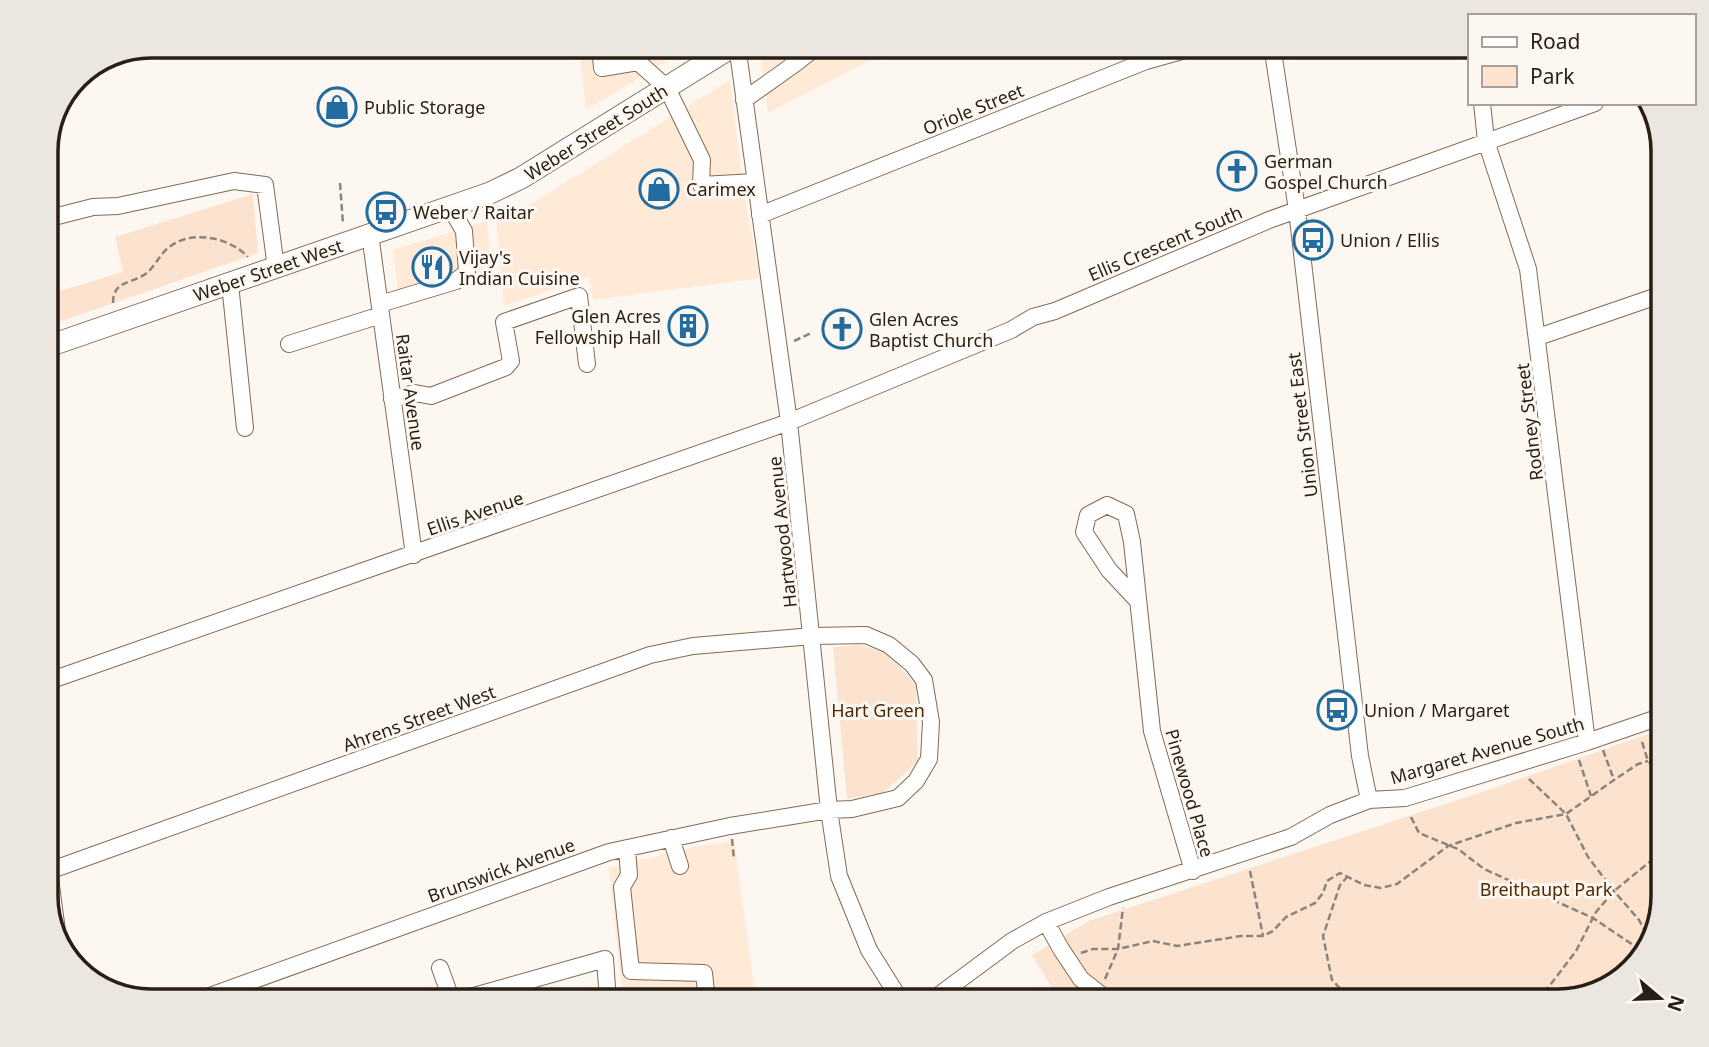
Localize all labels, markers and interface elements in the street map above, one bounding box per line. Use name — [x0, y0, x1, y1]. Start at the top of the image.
legend — [1468, 14, 1695, 105]
text: Road — [1530, 27, 1580, 55]
text: Park — [1530, 62, 1575, 90]
street label: Weber Street South — [520, 78, 672, 186]
street label: Oriole Street — [919, 78, 1027, 140]
shop icon: Public Storage — [316, 86, 358, 128]
place label: Public Storage — [364, 95, 485, 119]
place label: German Gospel Church — [1264, 149, 1388, 194]
church icon: German Gospel Church — [1216, 150, 1258, 192]
shop icon: Carimex — [638, 168, 680, 210]
place label: Carimex — [686, 177, 756, 201]
bus stop icon: Weber / Raitar — [365, 191, 407, 233]
place label: Weber / Raitar — [413, 200, 535, 224]
street label: Ellis Crescent South — [1084, 200, 1246, 286]
bus stop icon: Union / Ellis — [1292, 219, 1334, 261]
place label: Union / Ellis — [1340, 228, 1440, 252]
street label: Weber Street West — [190, 233, 346, 307]
place label: Vijay's Indian Cuisine — [459, 245, 580, 290]
restaurant icon: Vijay's Indian Cuisine — [411, 246, 453, 288]
place label: Glen Acres Fellowship Hall — [535, 304, 661, 349]
building icon: Glen Acres Fellowship Hall — [667, 305, 709, 347]
place label: Glen Acres Baptist Church — [869, 307, 993, 352]
church icon: Glen Acres Baptist Church — [821, 308, 863, 350]
street label: Raitar Avenue — [391, 332, 431, 452]
street label: Union Street East — [1281, 351, 1323, 499]
street label: Rodney Street — [1510, 361, 1548, 482]
street label: Hartwood Avenue — [762, 455, 802, 609]
street label: Ellis Avenue — [424, 485, 526, 541]
street label: Ahrens Street West — [339, 679, 499, 757]
bus stop icon: Union / Margaret — [1316, 689, 1358, 731]
park label: Hart Green — [831, 698, 925, 722]
place label: Union / Margaret — [1364, 698, 1510, 722]
street label: Margaret Avenue South — [1387, 711, 1587, 789]
street label: Pinewood Place — [1160, 726, 1220, 860]
street label: Brunswick Avenue — [424, 832, 578, 908]
park label: Breithaupt Park — [1480, 877, 1613, 901]
north arrow — [1625, 963, 1695, 1033]
text: N — [1661, 992, 1691, 1015]

